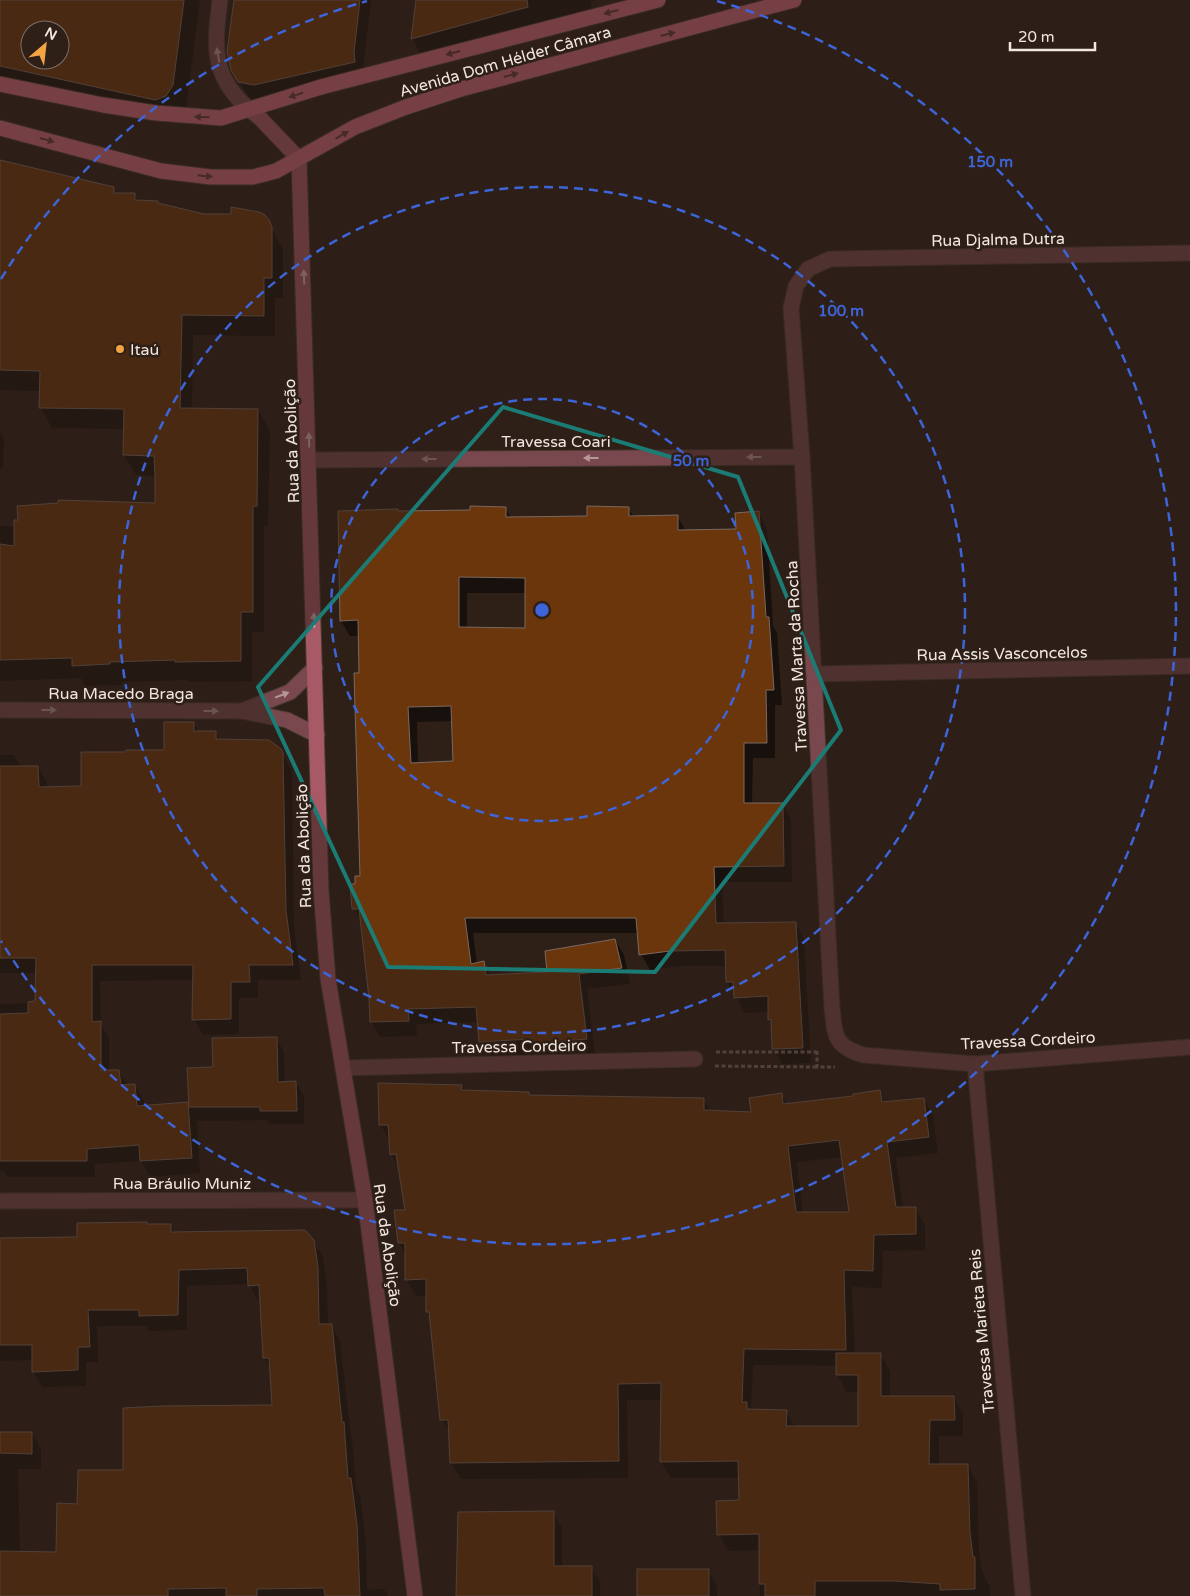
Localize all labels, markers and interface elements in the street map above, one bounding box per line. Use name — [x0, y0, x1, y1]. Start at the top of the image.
one-way arrow — [603, 8, 618, 16]
north arrow — [20, 20, 70, 70]
scale bar — [1010, 20, 1095, 52]
street label: Avenida Dom Hélder Câmara — [397, 22, 613, 102]
text: N — [42, 24, 60, 44]
text: 20 m — [1018, 28, 1055, 46]
one-way arrow — [661, 29, 676, 37]
one-way arrow — [213, 46, 221, 62]
one-way arrow — [446, 49, 461, 57]
one-way arrow — [504, 71, 519, 79]
one-way arrow — [289, 92, 304, 100]
one-way arrow — [194, 113, 210, 121]
one-way arrow — [335, 130, 348, 139]
one-way arrow — [40, 137, 55, 145]
text: 150 m — [967, 153, 1013, 171]
one-way arrow — [198, 172, 214, 180]
street label: Rua Djalma Dutra — [931, 229, 1065, 251]
one-way arrow — [299, 269, 307, 285]
text: 100 m — [818, 302, 864, 320]
place label: Itaú — [130, 340, 159, 360]
marker: Itaú — [114, 343, 126, 355]
street label: Rua da Abolição — [280, 378, 304, 503]
one-way arrow — [305, 431, 313, 447]
street label: Travessa Coari — [501, 432, 611, 452]
text: 50 m — [673, 452, 709, 470]
one-way arrow — [745, 454, 761, 462]
one-way arrow — [583, 455, 599, 463]
one-way arrow — [420, 456, 436, 464]
street label: Travessa Marta da Rocha — [782, 560, 812, 752]
centre of rings — [533, 601, 551, 619]
one-way arrow — [310, 611, 318, 627]
street label: Rua Assis Vasconcelos — [916, 643, 1088, 665]
street label: Rua Macedo Braga — [48, 684, 194, 704]
one-way arrow — [275, 691, 289, 699]
one-way arrow — [41, 706, 57, 714]
one-way arrow — [203, 707, 219, 715]
street label: Rua da Abolição — [292, 783, 316, 908]
street label: Travessa Cordeiro — [960, 1027, 1096, 1055]
street label: Travessa Cordeiro — [451, 1036, 587, 1058]
street label: Rua Bráulio Muniz — [113, 1174, 251, 1194]
street label: Rua da Abolição — [368, 1182, 406, 1308]
street label: Travessa Marieta Reis — [965, 1248, 999, 1414]

